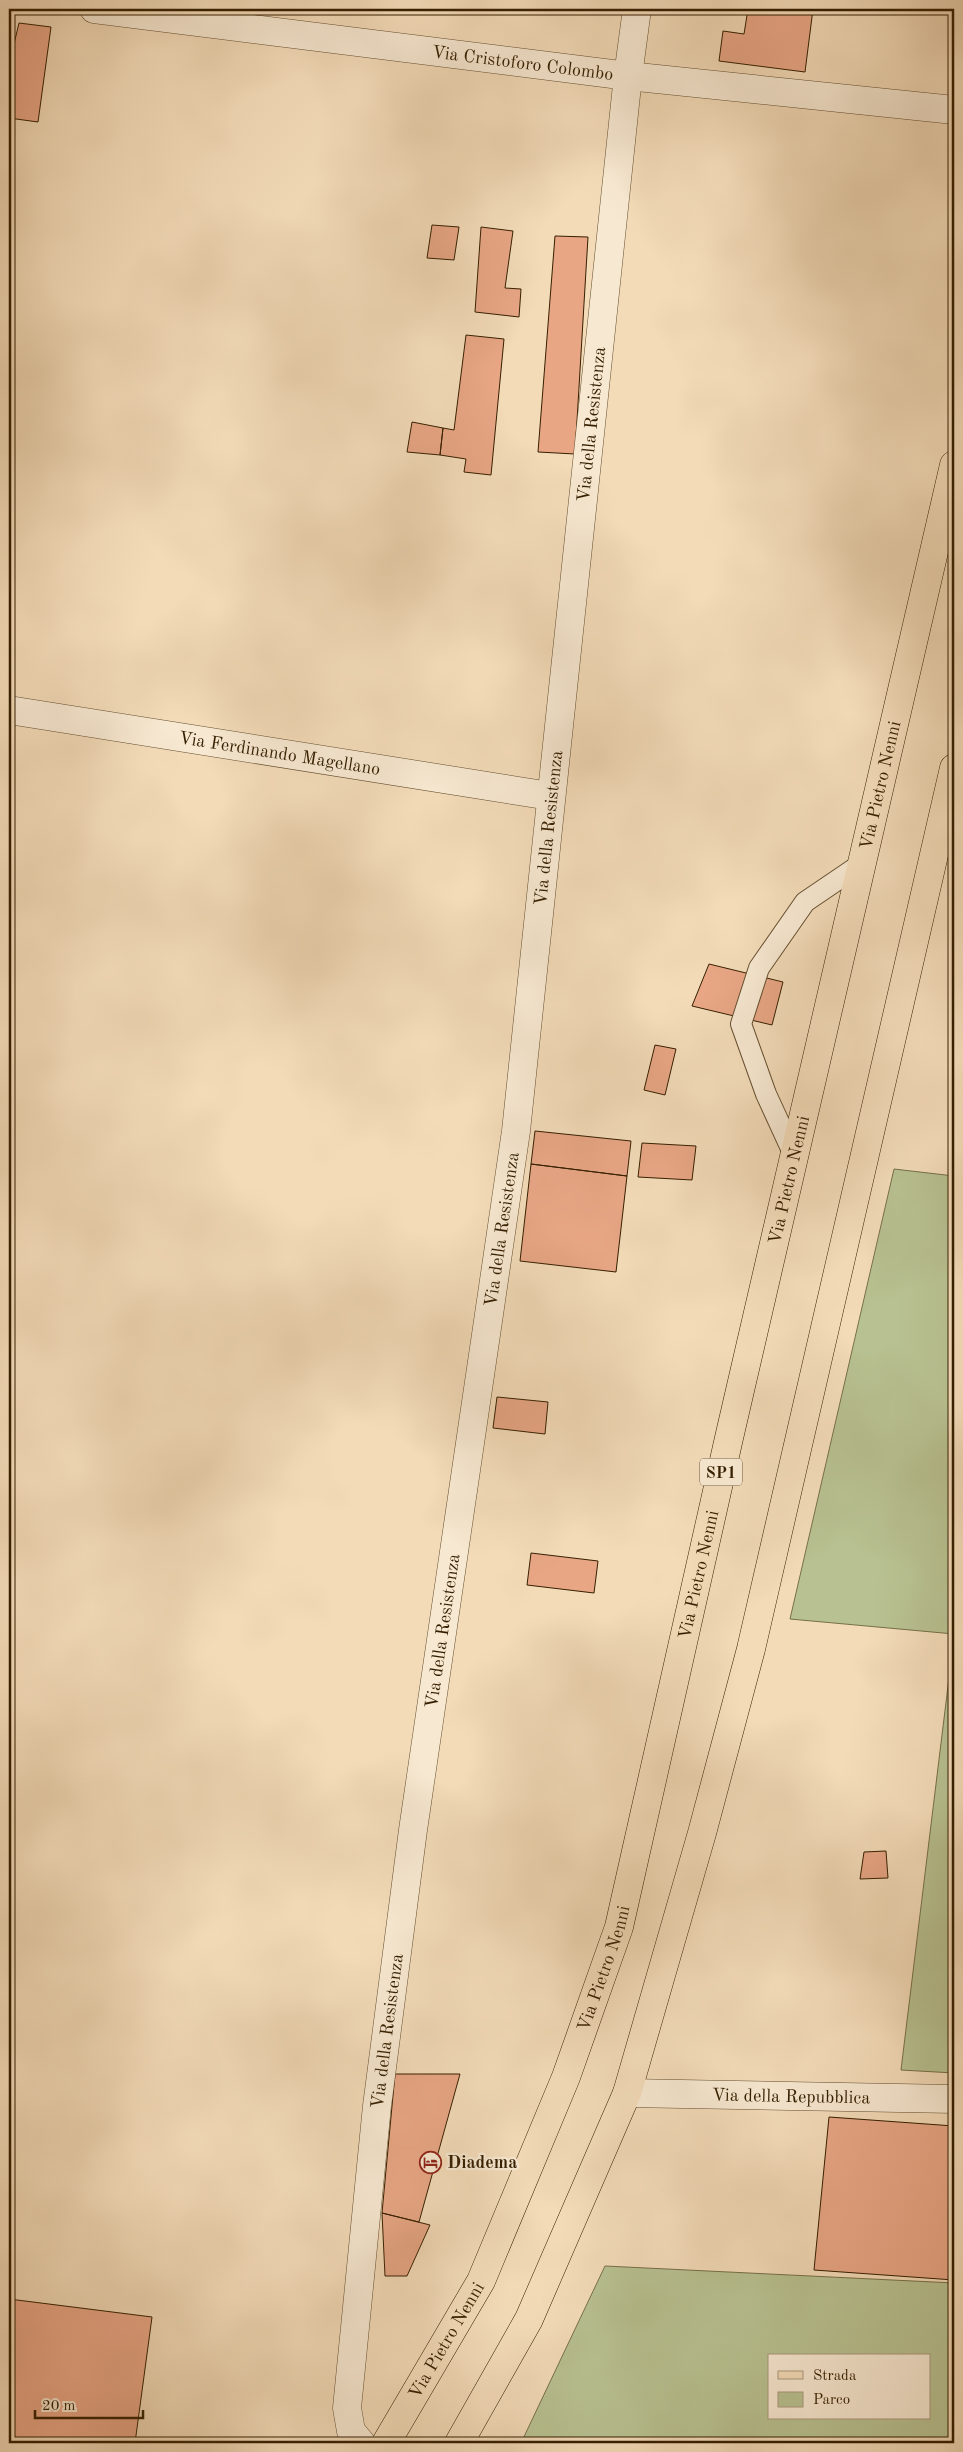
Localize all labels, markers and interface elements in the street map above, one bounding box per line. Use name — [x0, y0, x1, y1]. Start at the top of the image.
street label: Via Cristoforo Colombo — [431, 43, 614, 84]
street label: Via della Resistenza — [575, 346, 609, 503]
street label: Via Pietro Nenni — [857, 719, 905, 852]
street label: Via Ferdinando Magellano — [177, 729, 382, 779]
street label: Via della Resistenza — [532, 749, 566, 907]
street label: Via Pietro Nenni — [766, 1114, 813, 1246]
street label: Via della Resistenza — [482, 1151, 523, 1308]
road number: SP1 — [700, 1458, 742, 1485]
street label: Via Pietro Nenni — [676, 1509, 722, 1641]
street label: Via della Resistenza — [423, 1552, 464, 1710]
street label: Via Pietro Nenni — [575, 1904, 634, 2034]
street label: Via della Resistenza — [369, 1953, 407, 2110]
street label: Via della Repubblica — [712, 2087, 870, 2107]
hotel icon: Diadema — [419, 2150, 443, 2174]
place label: Diadema — [447, 2154, 517, 2172]
street label: Via Pietro Nenni — [406, 2279, 488, 2402]
legend — [768, 2354, 930, 2420]
text: Strada — [813, 2369, 857, 2384]
scale bar — [35, 2387, 142, 2419]
text: Parco — [813, 2393, 850, 2408]
text: 20 m — [42, 2399, 76, 2414]

